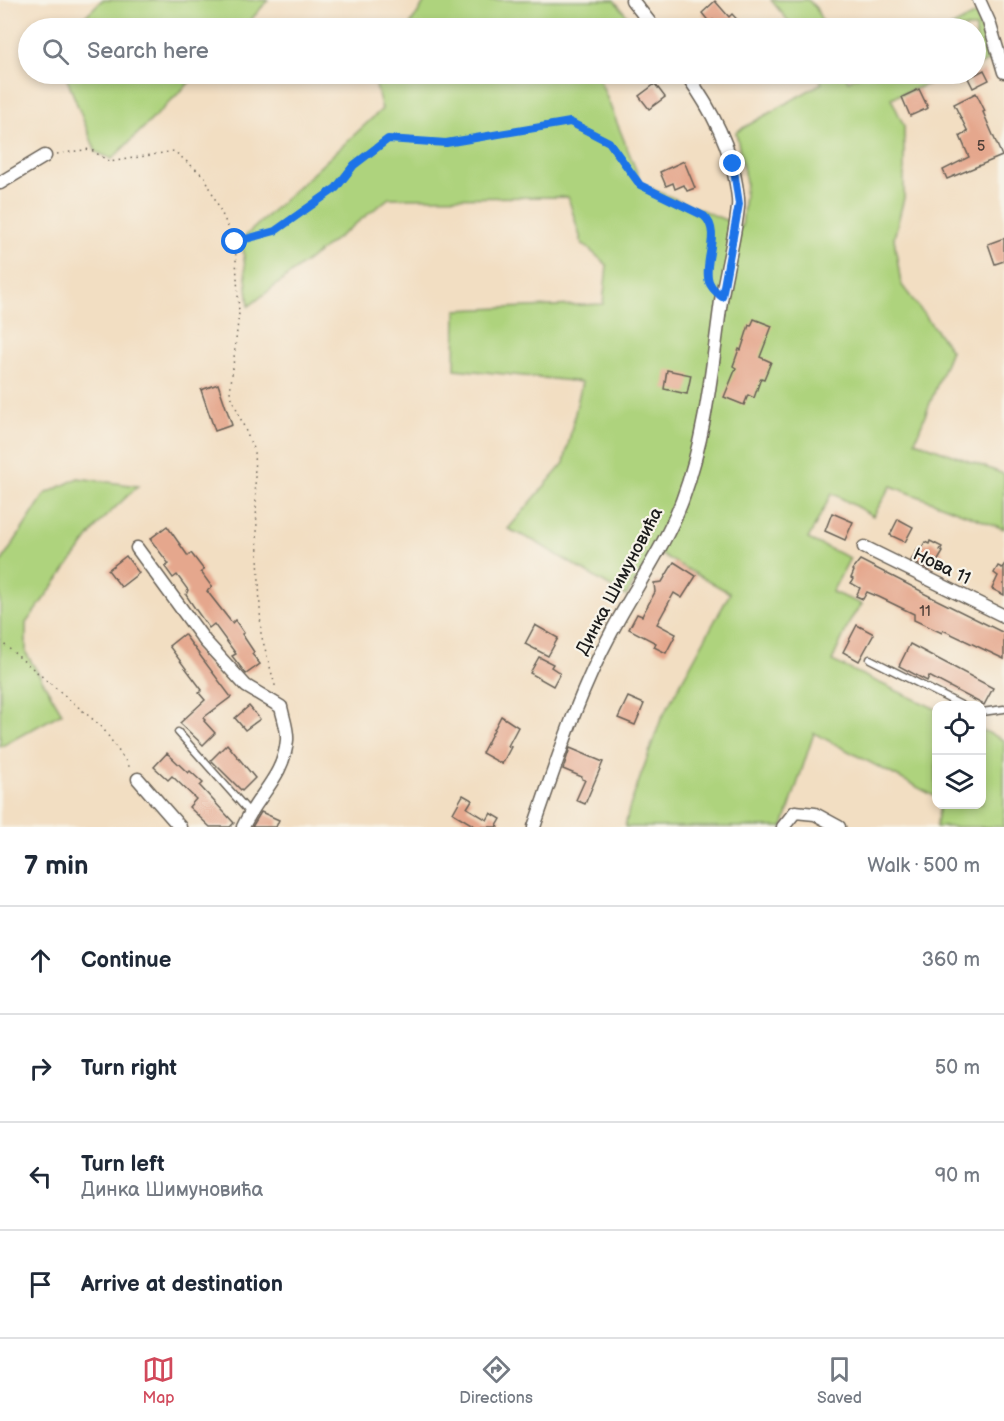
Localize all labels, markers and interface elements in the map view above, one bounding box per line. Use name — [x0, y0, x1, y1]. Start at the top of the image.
search box — [18, 18, 986, 84]
icon: search — [39, 35, 72, 68]
text: Search here — [87, 38, 209, 65]
house number: 5 — [977, 137, 985, 156]
route end — [719, 150, 745, 176]
route start — [221, 228, 247, 254]
street label: Динка Шимуновића — [572, 504, 667, 659]
street label: Нова 11 — [909, 544, 974, 589]
house number: 11 — [919, 602, 931, 621]
map controls — [932, 701, 986, 809]
button: locate — [932, 701, 986, 755]
button: layers — [932, 755, 986, 809]
text: 7 min — [24, 851, 88, 882]
text: Walk · 500 m — [867, 854, 980, 878]
icon: ahead — [24, 944, 57, 977]
text: Continue — [81, 947, 171, 974]
text: 360 m — [922, 948, 980, 972]
icon: right — [24, 1052, 57, 1085]
text: Turn right — [81, 1055, 177, 1082]
text: 50 m — [935, 1056, 980, 1080]
text: Turn left — [81, 1151, 165, 1178]
icon: left — [24, 1160, 57, 1193]
text: 90 m — [935, 1164, 980, 1188]
text: Динка Шимуновића — [81, 1178, 263, 1202]
icon: arrive — [24, 1268, 57, 1301]
text: Arrive at destination — [81, 1271, 283, 1298]
tab: Map — [142, 1353, 175, 1408]
tab: Directions — [459, 1353, 533, 1408]
tab: Saved — [817, 1353, 862, 1408]

